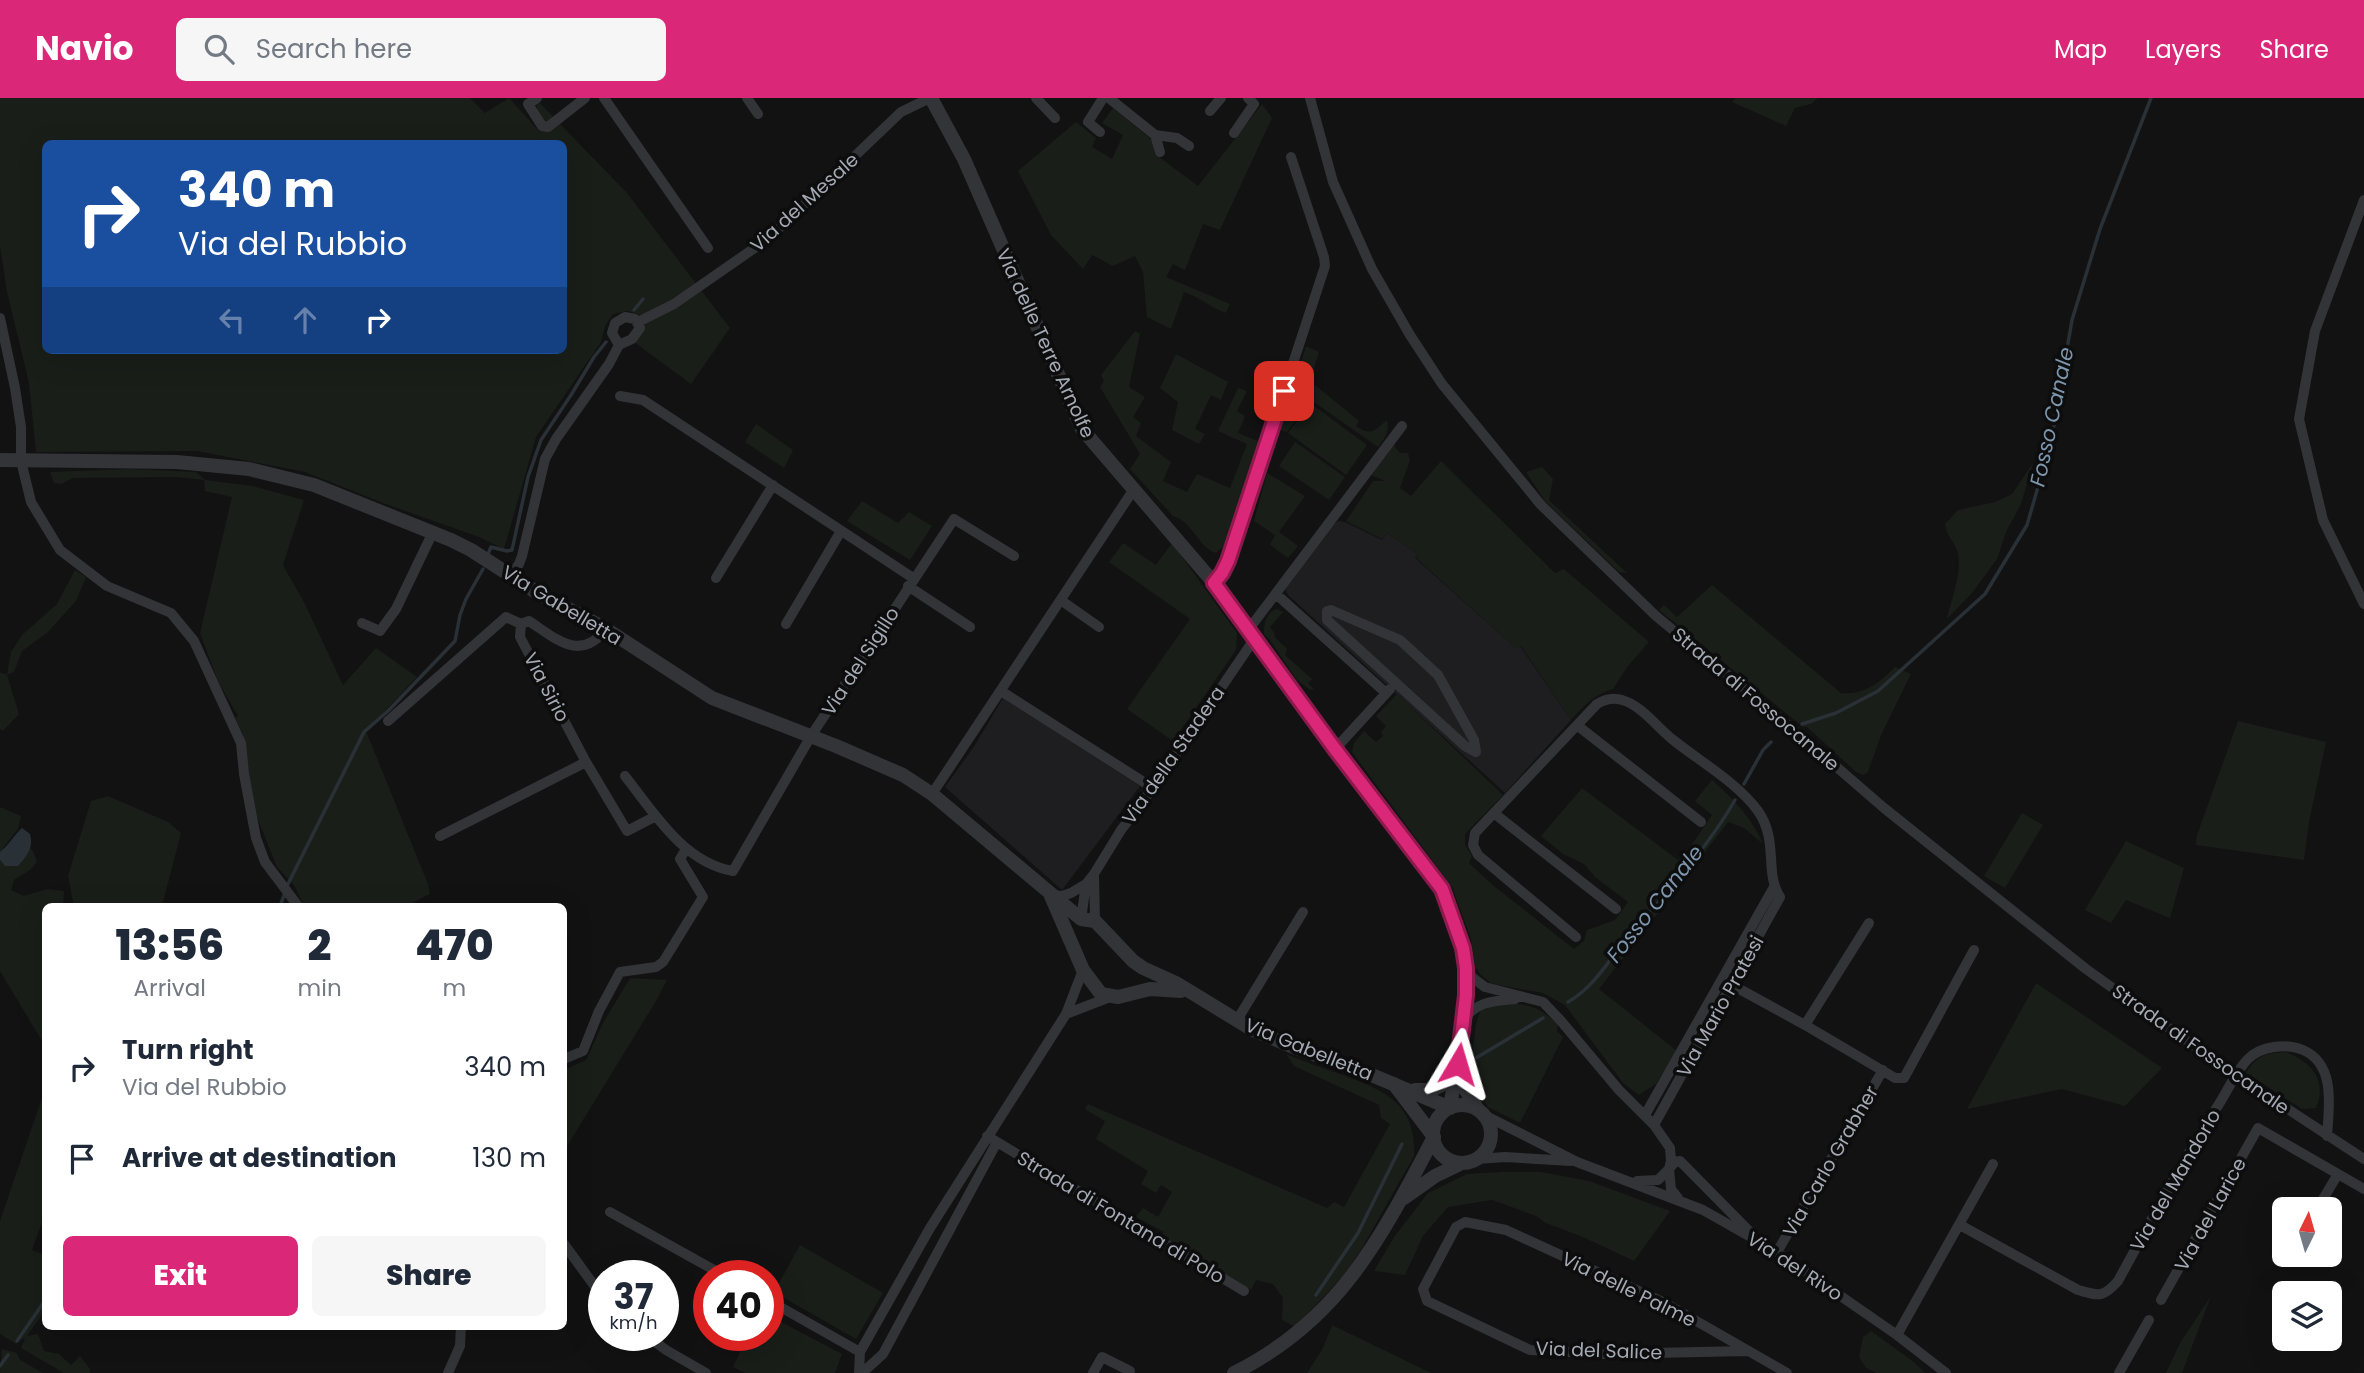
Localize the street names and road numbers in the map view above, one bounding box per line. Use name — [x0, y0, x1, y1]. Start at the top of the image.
street label: Via del Mesale — [744, 146, 864, 258]
street label: Via delle Terre Arnolfe — [990, 244, 1101, 442]
street label: Via Gabelletta — [497, 559, 627, 652]
street label: Via del Sigillo — [815, 602, 906, 721]
street label: Strada di Fossocanale — [1666, 621, 1845, 778]
street label: Via Sirio — [517, 648, 576, 727]
street label: Via della Stadera — [1116, 681, 1231, 830]
street label: Via Mario Pratesi — [1670, 931, 1771, 1082]
street label: Strada di Fossocanale — [2107, 978, 2295, 1121]
street label: Via Gabelletta — [1241, 1012, 1377, 1087]
street label: Via Carlo Grabher — [1776, 1081, 1885, 1242]
street label: Via del Mandorlo — [2124, 1104, 2227, 1256]
street label: Strada di Fontana di Polo — [1012, 1145, 1230, 1290]
street label: Via del Larice — [2168, 1153, 2253, 1276]
street label: Via del Rivo — [1742, 1225, 1848, 1307]
street label: Via delle Palme — [1557, 1245, 1700, 1334]
street label: Via del Salice — [1535, 1335, 1663, 1366]

